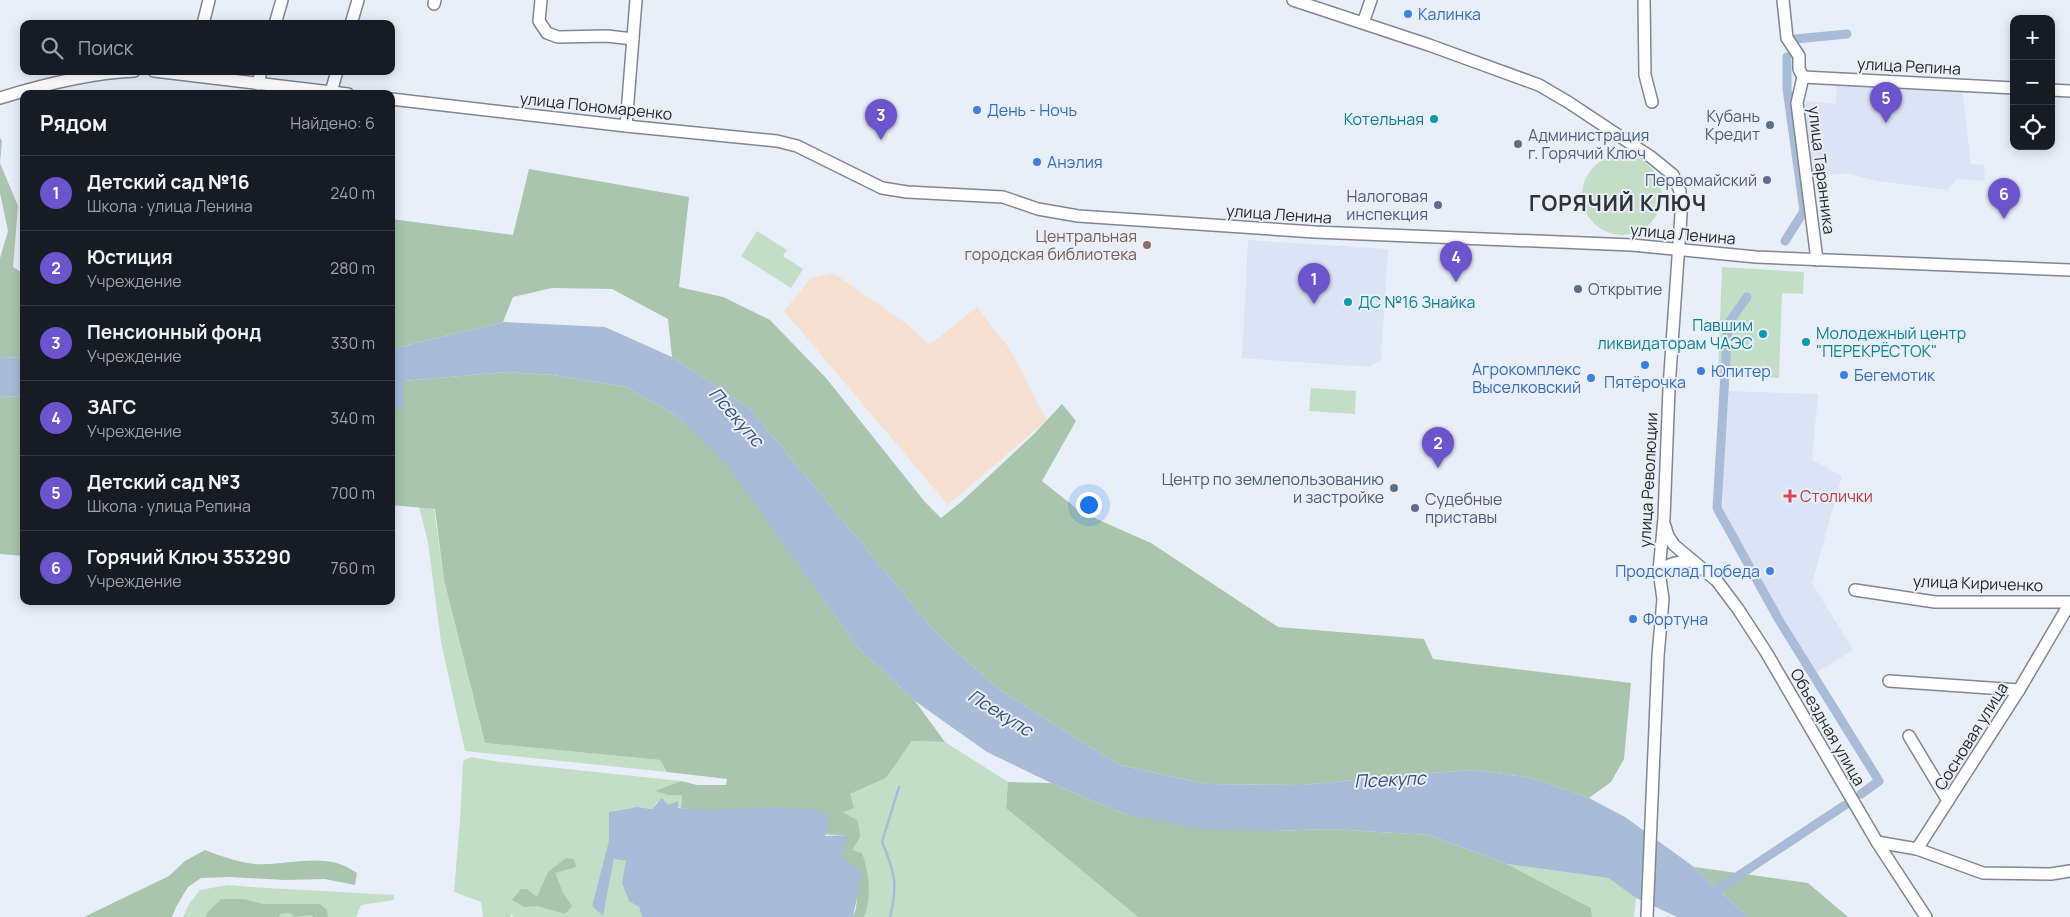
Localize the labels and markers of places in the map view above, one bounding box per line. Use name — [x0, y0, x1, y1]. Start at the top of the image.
place label: Калинка — [1418, 3, 1481, 25]
marker: Калинка — [1402, 8, 1414, 20]
pin: 5 — [1870, 82, 1902, 123]
pin: 3 — [865, 99, 897, 140]
place label: День - Ночь — [987, 99, 1077, 121]
marker: День - Ночь — [971, 104, 983, 116]
place label: Кубань Кредит — [1705, 105, 1760, 145]
place label: Котельная — [1344, 108, 1424, 130]
marker: Котельная — [1428, 113, 1440, 125]
marker: Кубань Кредит — [1764, 119, 1776, 131]
place label: Администрация г. Горячий Ключ — [1528, 124, 1649, 164]
marker: Администрация г. Горячий Ключ — [1512, 138, 1524, 150]
place label: Анэлия — [1047, 151, 1103, 173]
marker: Анэлия — [1031, 156, 1043, 168]
place label: Первомайский — [1645, 169, 1757, 191]
marker: Первомайский — [1761, 174, 1773, 186]
pin: 6 — [1988, 178, 2020, 219]
place label: Налоговая инспекция — [1346, 185, 1428, 225]
marker: Налоговая инспекция — [1432, 199, 1444, 211]
place label: Центральная городская библиотека — [964, 225, 1137, 265]
marker: Центральная городская библиотека — [1141, 239, 1153, 251]
pin: 4 — [1440, 241, 1472, 282]
pin: 1 — [1298, 263, 1330, 304]
place label: Открытие — [1588, 278, 1662, 300]
marker: Открытие — [1572, 283, 1584, 295]
place label: ДС №16 Знайка — [1358, 291, 1475, 313]
marker: ДС №16 Знайка — [1342, 296, 1354, 308]
place label: Павшим ликвидаторам ЧАЭС — [1597, 314, 1753, 354]
place label: Молодежный центр "ПЕРЕКРЁСТОК" — [1816, 322, 1966, 362]
marker: Павшим ликвидаторам ЧАЭС — [1757, 328, 1769, 340]
marker: Молодежный центр "ПЕРЕКРЁСТОК" — [1800, 336, 1812, 348]
place label: Агрокомплекс Выселковский — [1472, 358, 1581, 398]
marker: Пятёрочка — [1639, 359, 1651, 371]
place label: Юпитер — [1711, 360, 1771, 382]
place label: Бегемотик — [1854, 364, 1936, 386]
marker: Юпитер — [1695, 365, 1707, 377]
marker: Бегемотик — [1838, 369, 1850, 381]
place label: Пятёрочка — [1604, 371, 1686, 393]
marker: Агрокомплекс Выселковский — [1585, 372, 1597, 384]
pin: 2 — [1422, 427, 1454, 468]
place label: Центр по землепользованию и застройке — [1162, 468, 1384, 508]
marker: Центр по землепользованию и застройке — [1388, 482, 1400, 494]
place label: Столички — [1800, 485, 1873, 507]
place label: Судебные приставы — [1425, 488, 1502, 528]
marker: Столички — [1784, 490, 1796, 502]
marker: Судебные приставы — [1409, 502, 1421, 514]
place label: Продсклад Победа — [1615, 560, 1760, 582]
marker: Продсклад Победа — [1764, 565, 1776, 577]
place label: Фортуна — [1643, 608, 1708, 630]
marker: Фортуна — [1627, 613, 1639, 625]

